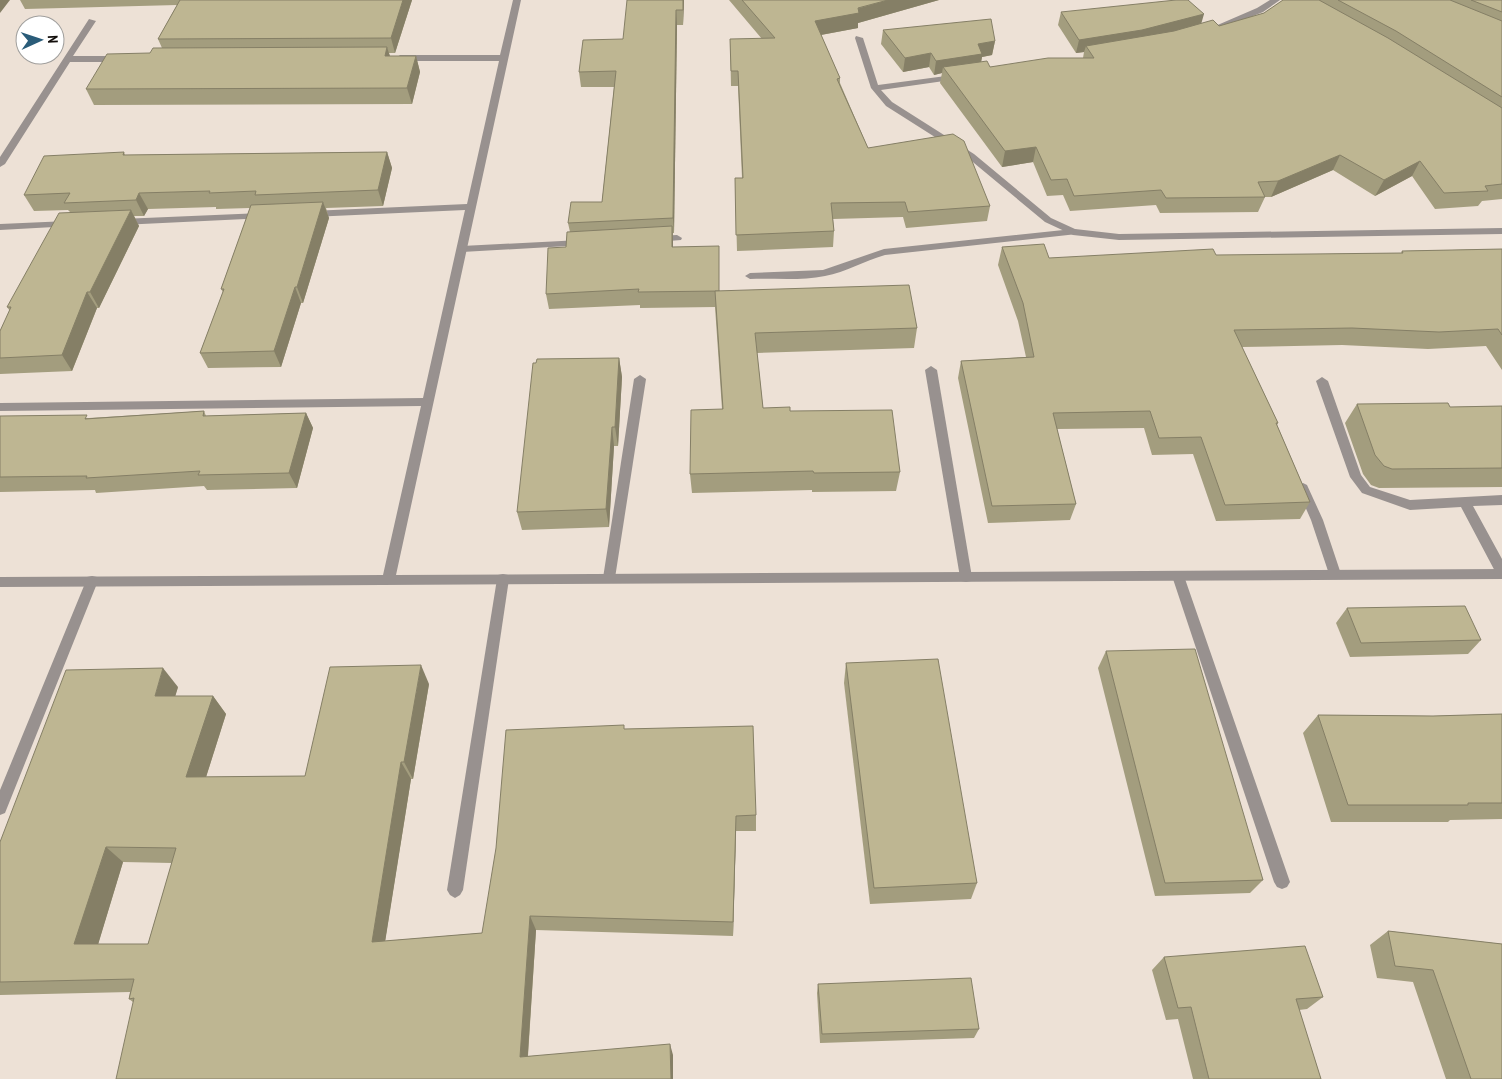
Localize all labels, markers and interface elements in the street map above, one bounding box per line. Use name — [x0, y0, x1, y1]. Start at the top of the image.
north arrow — [15, 15, 65, 65]
text: N — [44, 35, 62, 44]

